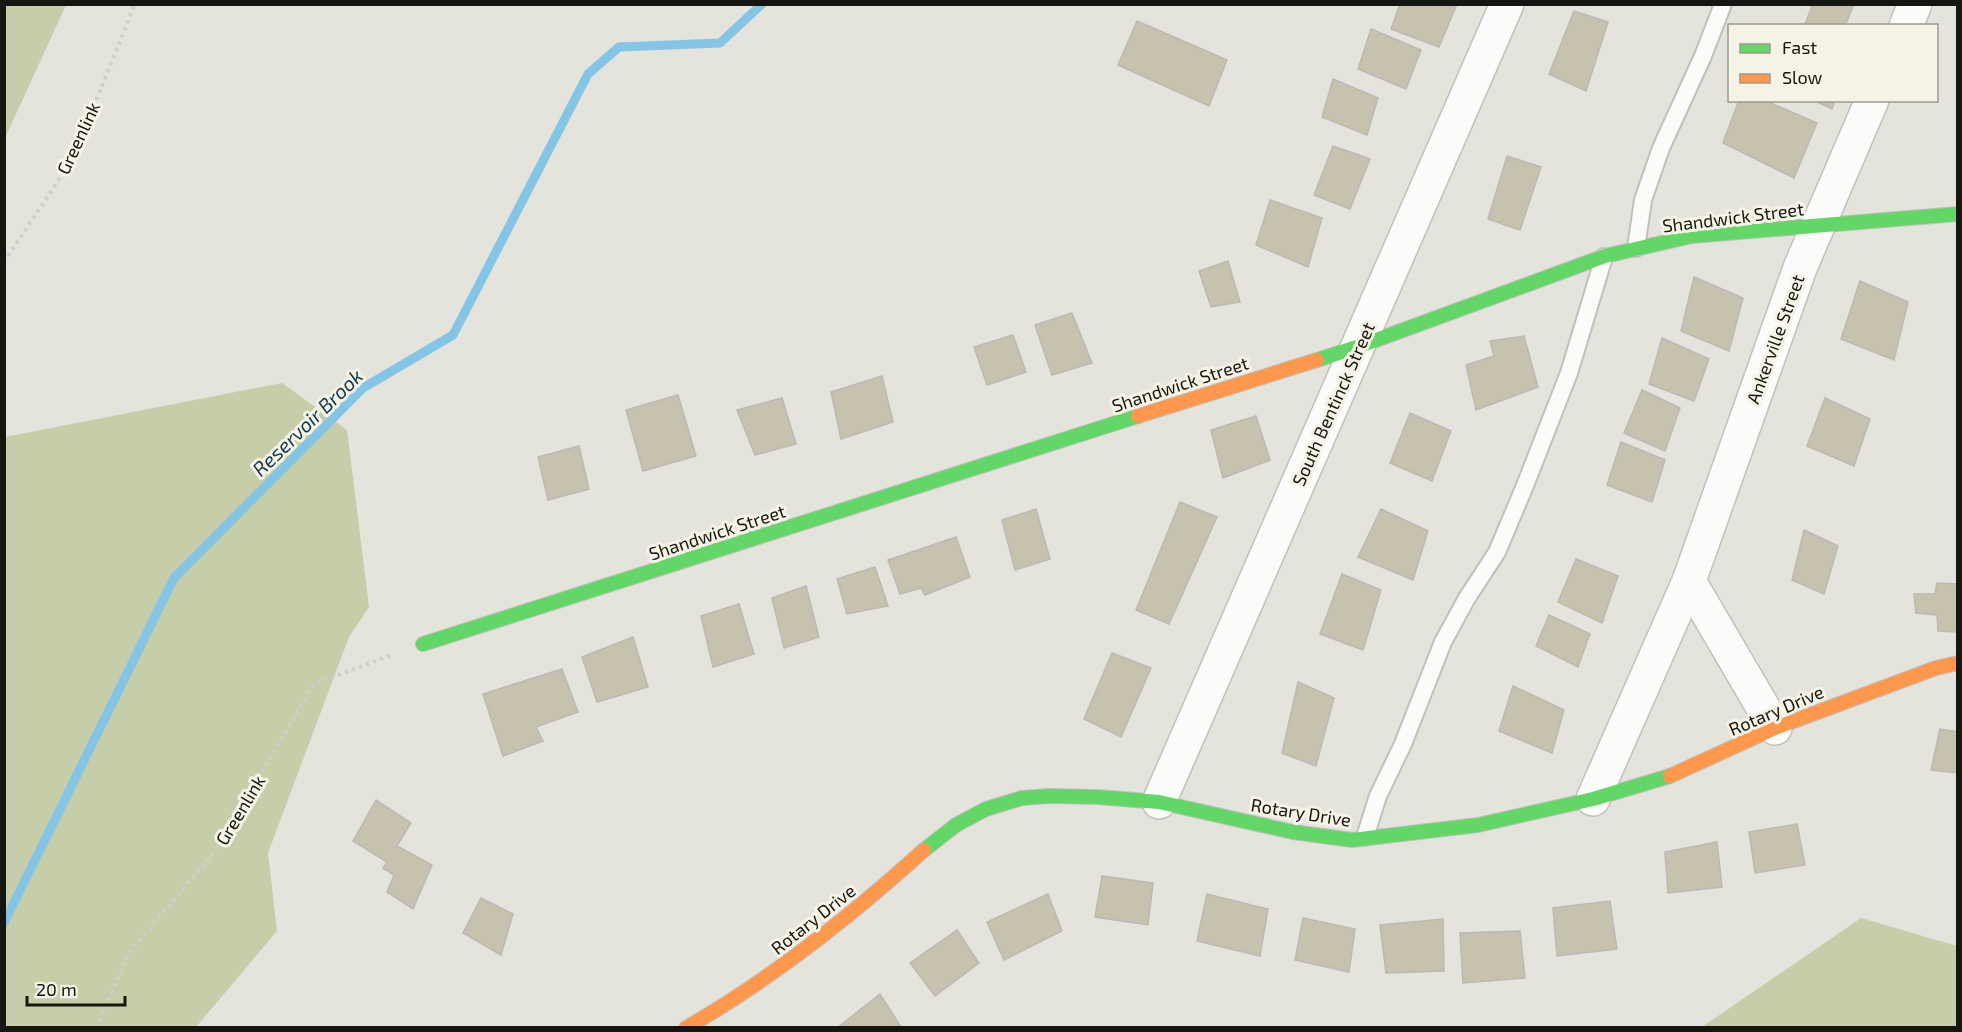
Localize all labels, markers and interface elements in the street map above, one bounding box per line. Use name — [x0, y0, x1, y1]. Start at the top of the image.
legend — [1728, 24, 1938, 102]
text: Fast — [1782, 36, 1817, 58]
text: Slow — [1782, 66, 1823, 88]
street label: Greenlink — [52, 98, 104, 178]
street label: Shandwick Street — [1661, 197, 1805, 237]
street label: Ankerville Street — [1741, 271, 1809, 407]
street label: South Bentinck Street — [1287, 319, 1379, 489]
street label: Shandwick Street — [1109, 352, 1251, 416]
water label: Reservoir Brook — [247, 363, 367, 481]
street label: Shandwick Street — [646, 500, 788, 564]
street label: Rotary Drive — [1725, 680, 1827, 740]
street label: Greenlink — [211, 771, 269, 849]
street label: Rotary Drive — [1249, 793, 1353, 831]
street label: Rotary Drive — [766, 879, 860, 959]
scale bar — [27, 969, 124, 1007]
text: 20 m — [36, 978, 77, 1000]

